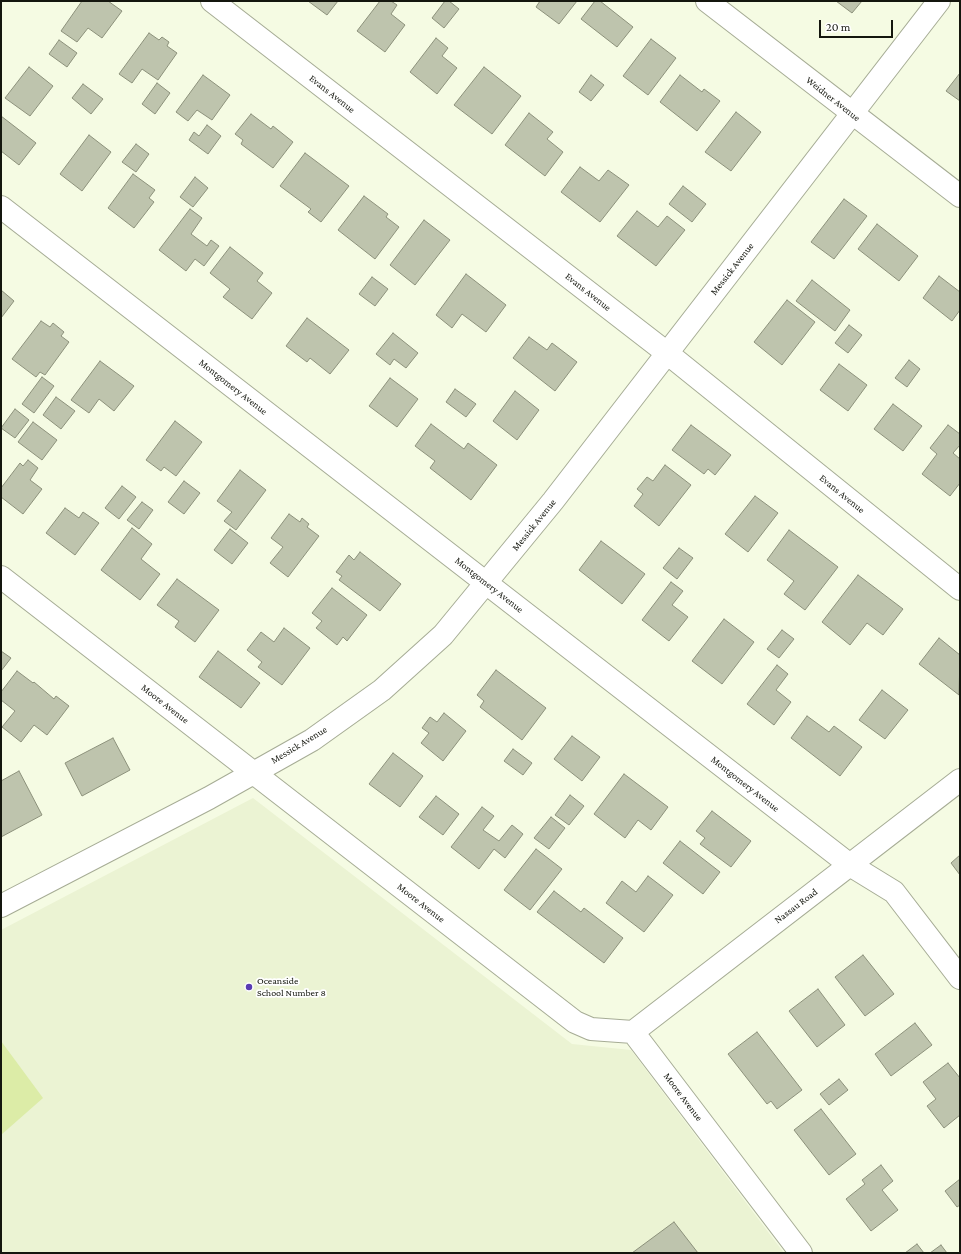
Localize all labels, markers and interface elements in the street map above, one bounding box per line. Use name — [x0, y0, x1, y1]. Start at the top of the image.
scale bar — [821, 12, 895, 38]
text: 20 m — [826, 20, 850, 34]
street label: Evans Avenue — [307, 72, 357, 116]
street label: Weidner Avenue — [803, 74, 863, 124]
street label: Messick Avenue — [708, 240, 756, 298]
street label: Evans Avenue — [563, 270, 613, 314]
street label: Montgomery Avenue — [196, 357, 270, 417]
street label: Evans Avenue — [817, 472, 867, 516]
street label: Messick Avenue — [509, 497, 559, 553]
street label: Montgomery Avenue — [452, 555, 526, 615]
street label: Moore Avenue — [139, 682, 191, 726]
street label: Messick Avenue — [269, 724, 329, 766]
street label: Montgomery Avenue — [708, 754, 782, 814]
street label: Moore Avenue — [395, 881, 447, 925]
street label: Nassau Road — [772, 886, 820, 926]
place label: Oceanside School Number 8 — [257, 975, 326, 998]
marker: Oceanside School Number 8 — [244, 982, 254, 992]
street label: Moore Avenue — [661, 1071, 705, 1123]

